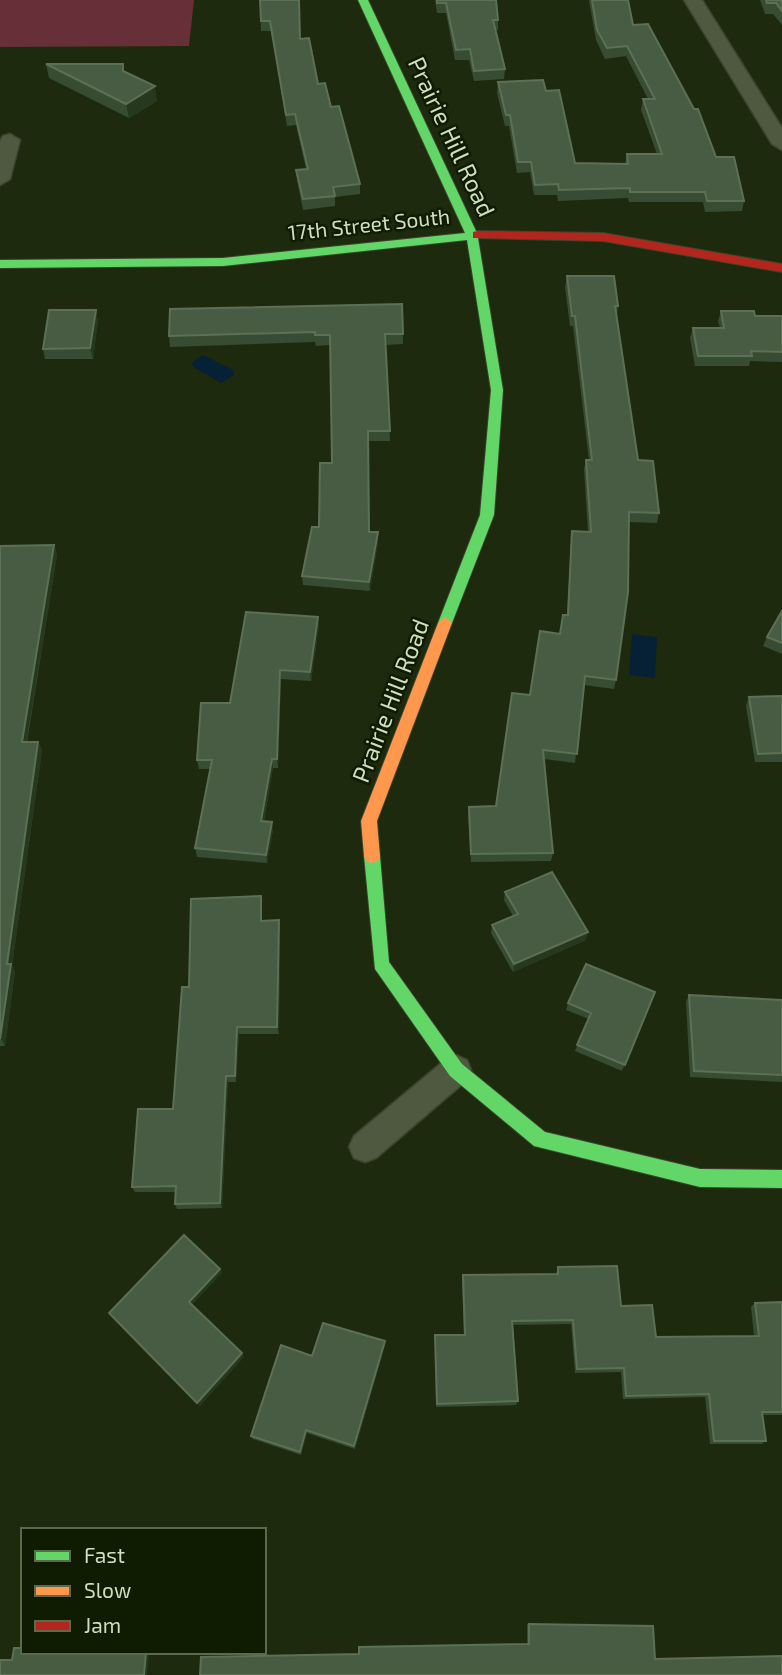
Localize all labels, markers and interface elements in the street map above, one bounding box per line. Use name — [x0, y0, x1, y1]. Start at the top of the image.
street label: Prairie Hill Road — [403, 52, 502, 221]
street label: 17th Street South — [287, 203, 451, 244]
street label: Prairie Hill Road — [345, 615, 434, 786]
legend — [21, 1528, 266, 1654]
text: Fast — [84, 1542, 125, 1567]
text: Slow — [84, 1577, 131, 1602]
text: Jam — [84, 1612, 121, 1637]

